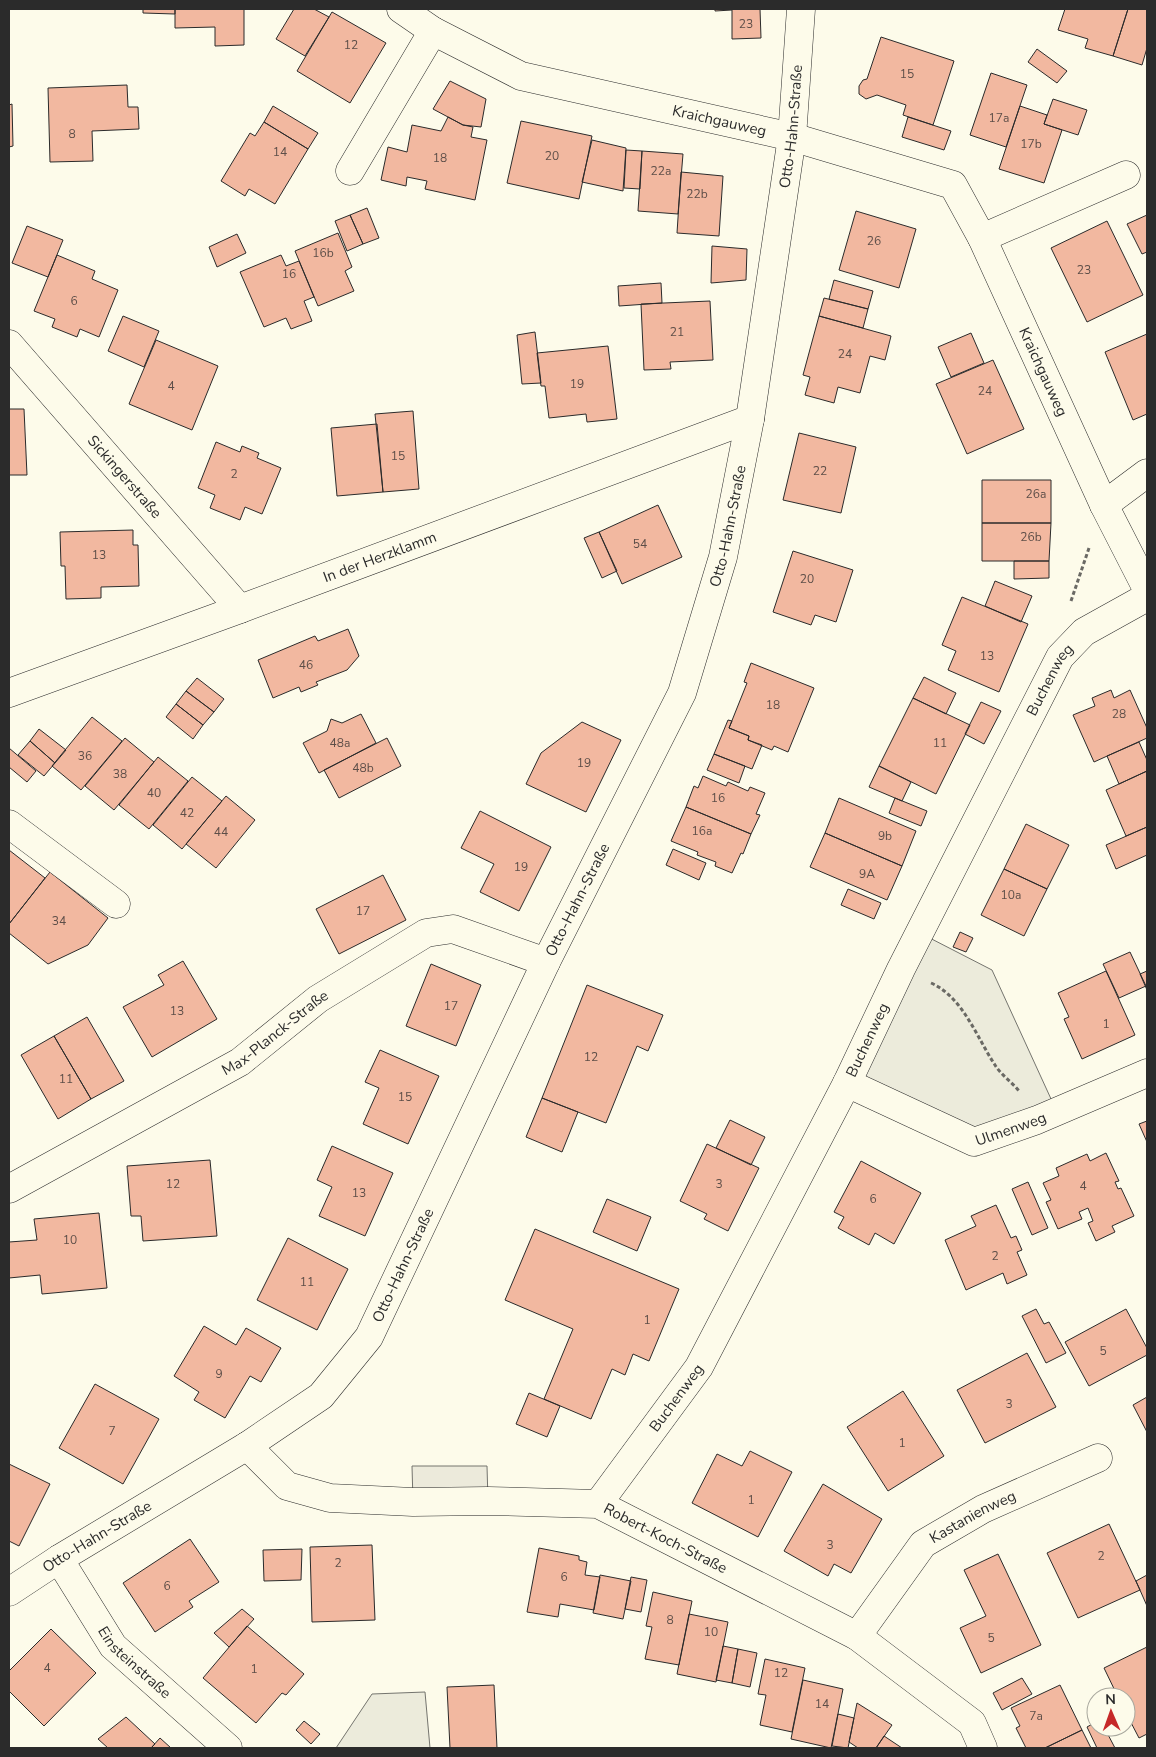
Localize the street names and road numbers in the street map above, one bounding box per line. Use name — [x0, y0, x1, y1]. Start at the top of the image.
street label: Otto-Hahn-Straße — [775, 64, 807, 189]
street label: Kraichgauweg — [670, 100, 768, 141]
street label: Kraichgauweg — [1014, 324, 1072, 420]
street label: Sickingerstraße — [83, 431, 166, 523]
street label: Otto-Hahn-Straße — [705, 463, 751, 589]
street label: In der Herzklamm — [320, 527, 439, 587]
street label: Buchenweg — [1022, 639, 1078, 719]
street label: Otto-Hahn-Straße — [541, 840, 614, 960]
street label: Max-Planck-Straße — [218, 985, 332, 1080]
street label: Buchenweg — [841, 1000, 893, 1080]
street label: Ulmenweg — [973, 1107, 1049, 1151]
street label: Otto-Hahn-Straße — [367, 1205, 438, 1326]
street label: Buchenweg — [645, 1360, 708, 1436]
street label: Kastanienweg — [926, 1486, 1019, 1548]
street label: Otto-Hahn-Straße — [38, 1496, 155, 1577]
street label: Robert-Koch-Straße — [600, 1499, 731, 1578]
street label: Einsteinstraße — [93, 1623, 175, 1703]

